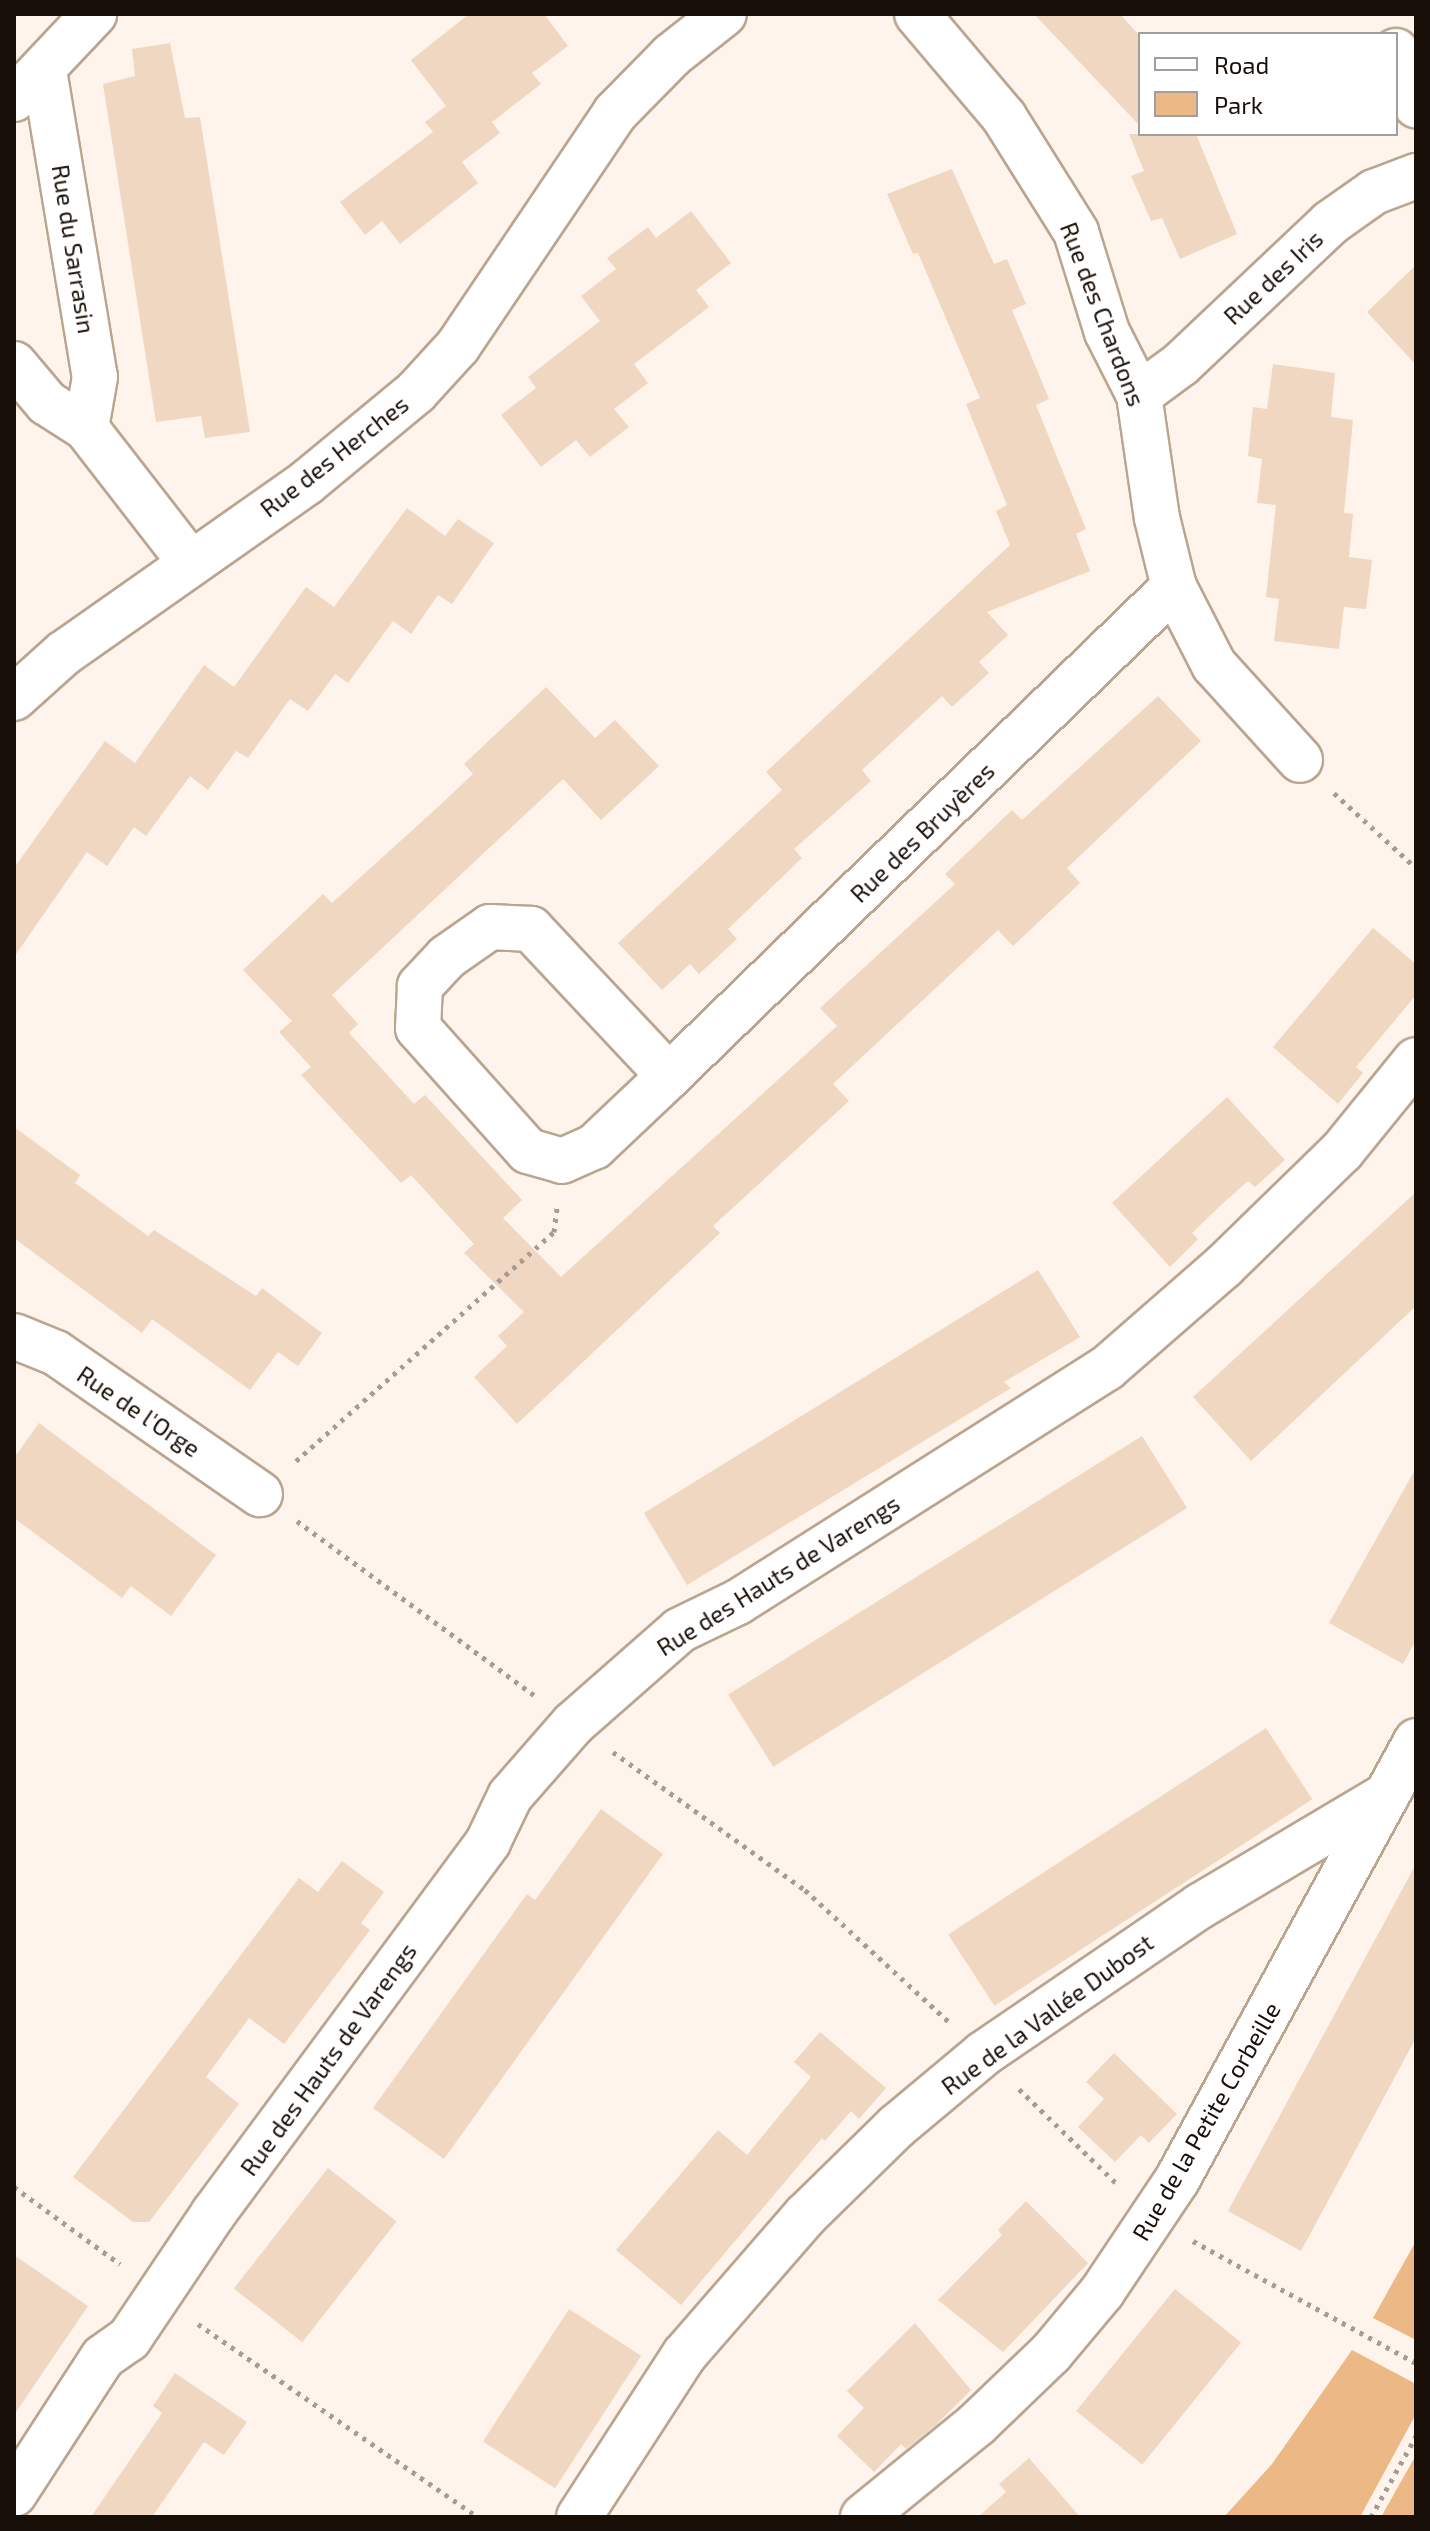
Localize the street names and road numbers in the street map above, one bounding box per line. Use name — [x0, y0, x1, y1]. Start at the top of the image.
street label: Rue du Sarrasin — [46, 162, 102, 336]
street label: Rue des Chardons — [1055, 218, 1151, 410]
street label: Rue des Iris — [1217, 224, 1329, 330]
street label: Rue des Herches — [254, 389, 414, 523]
street label: Rue des Bruyères — [844, 756, 1000, 908]
street label: Rue de l'Orge — [72, 1359, 206, 1463]
street label: Rue des Hauts de Varengs — [651, 1488, 905, 1662]
street label: Rue de la Vallée Dubost — [935, 1927, 1159, 2101]
street label: Rue des Hauts de Varengs — [234, 1937, 422, 2181]
street label: Rue de la Petite Corbeille — [1126, 1997, 1286, 2245]

